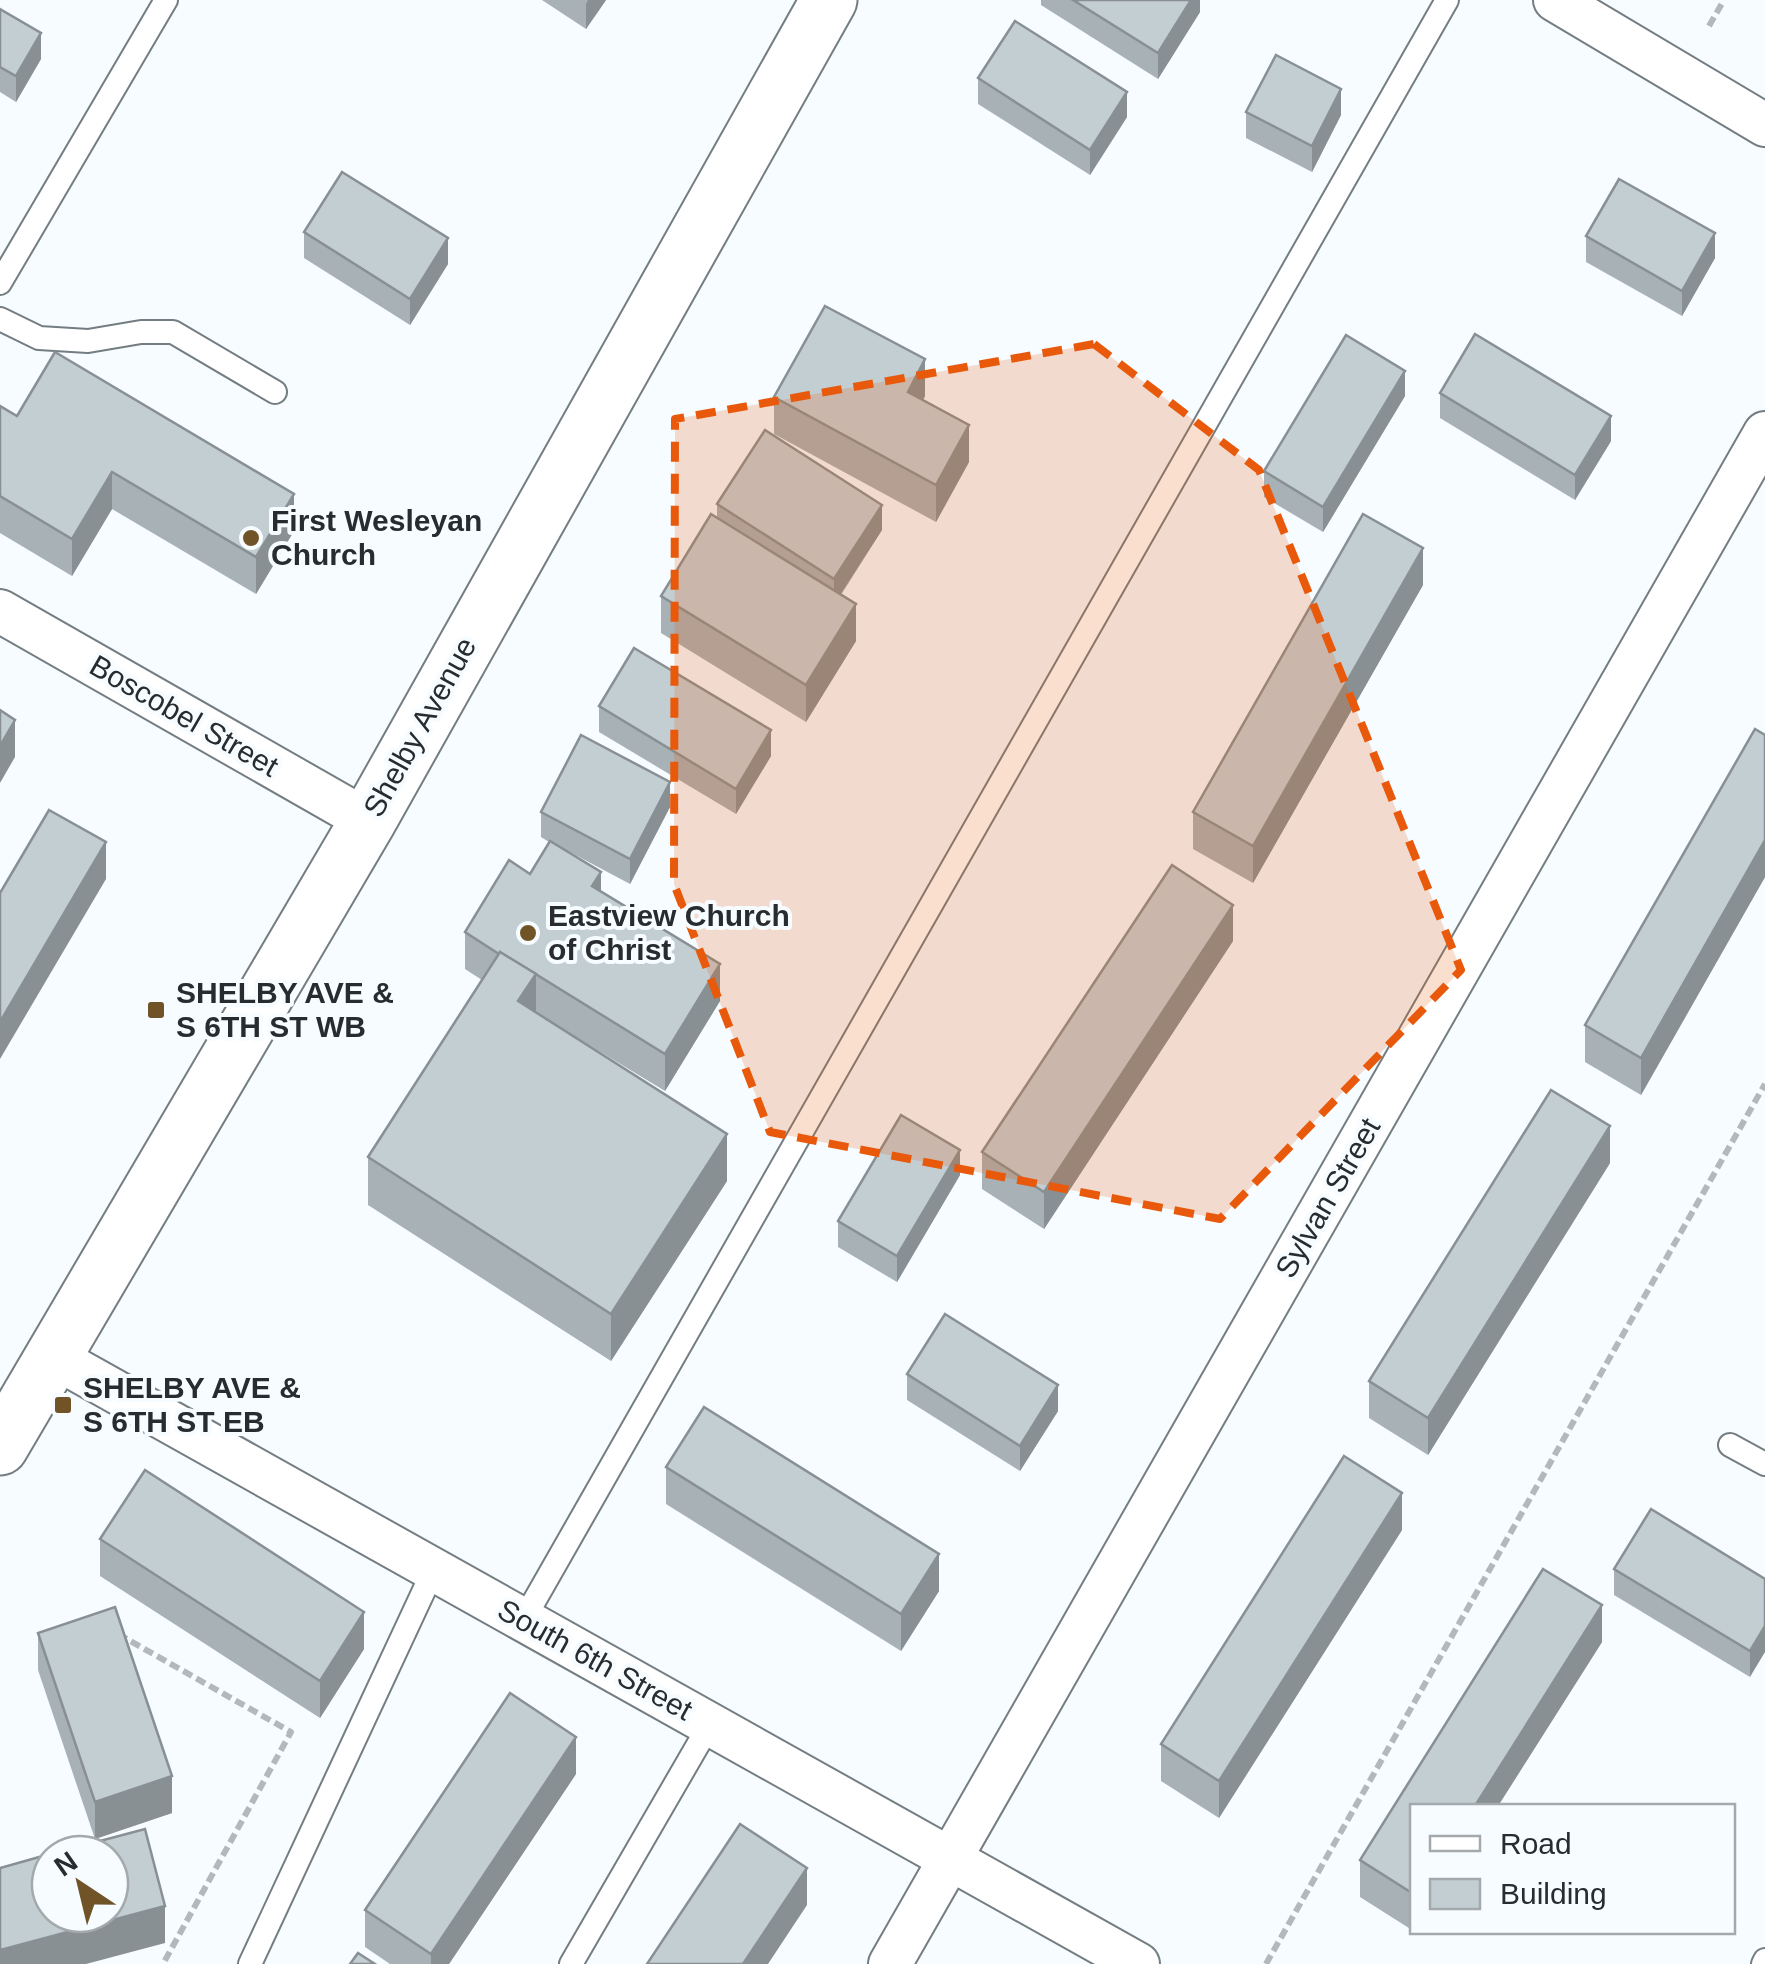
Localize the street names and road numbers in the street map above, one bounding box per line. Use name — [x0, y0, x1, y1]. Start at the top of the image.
street label: Shelby Avenue — [357, 631, 482, 822]
street label: Boscobel Street — [84, 648, 285, 783]
street label: Sylvan Street — [1269, 1112, 1387, 1283]
street label: South 6th Street — [492, 1593, 699, 1727]

